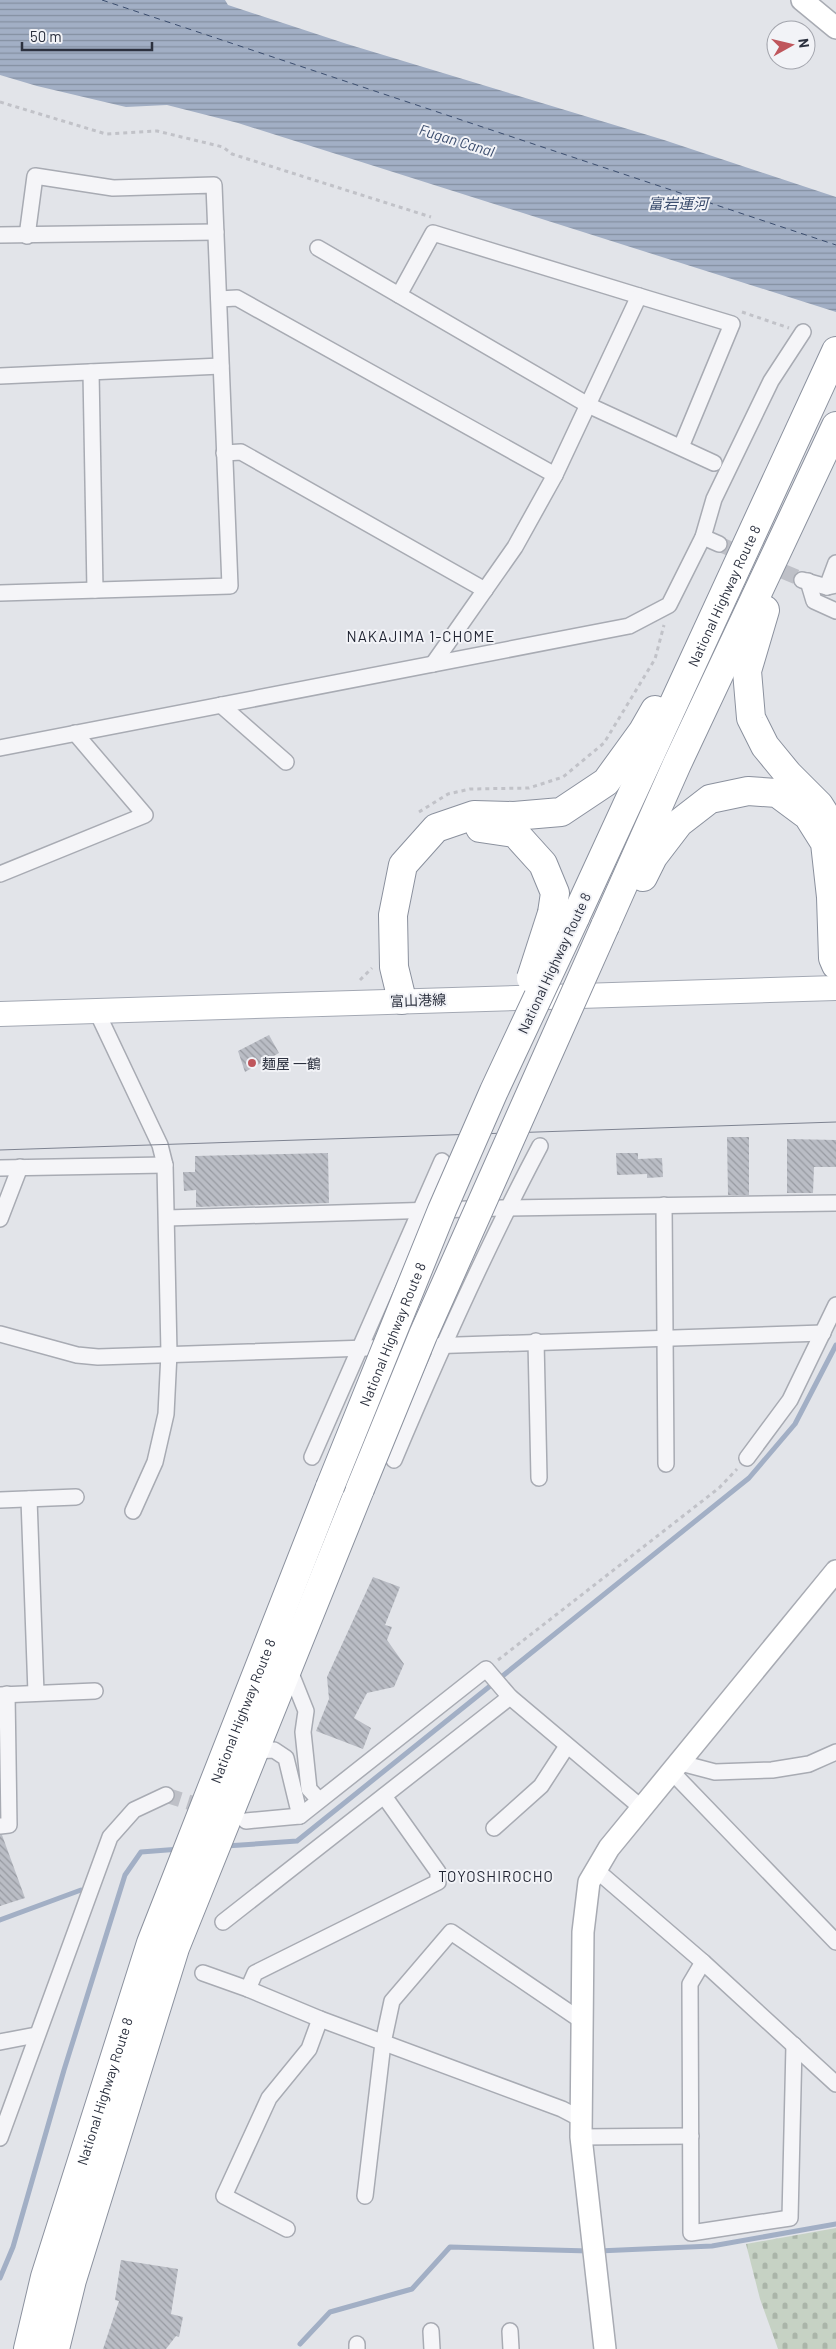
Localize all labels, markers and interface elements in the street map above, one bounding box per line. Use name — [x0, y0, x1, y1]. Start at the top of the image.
scale bar — [22, 20, 152, 52]
north arrow — [766, 20, 816, 70]
text: 50 m — [30, 27, 62, 45]
text: N — [795, 37, 813, 49]
water label: Fugan Canal — [417, 120, 498, 160]
water label: 富岩運河 — [648, 194, 711, 212]
street label: National Highway Route 8 — [684, 522, 763, 669]
district label: NAKAJIMA 1-CHOME — [347, 627, 495, 645]
street label: National Highway Route 8 — [514, 890, 594, 1036]
street label: 富山港線 — [390, 991, 446, 1009]
place label: 麺屋 一鶴 — [262, 1055, 321, 1072]
marker: 麺屋 一鶴 — [246, 1057, 258, 1069]
street label: National Highway Route 8 — [355, 1260, 429, 1409]
street label: National Highway Route 8 — [206, 1636, 278, 1785]
district label: TOYOSHIROCHO — [438, 1867, 554, 1885]
street label: National Highway Route 8 — [73, 2015, 135, 2167]

